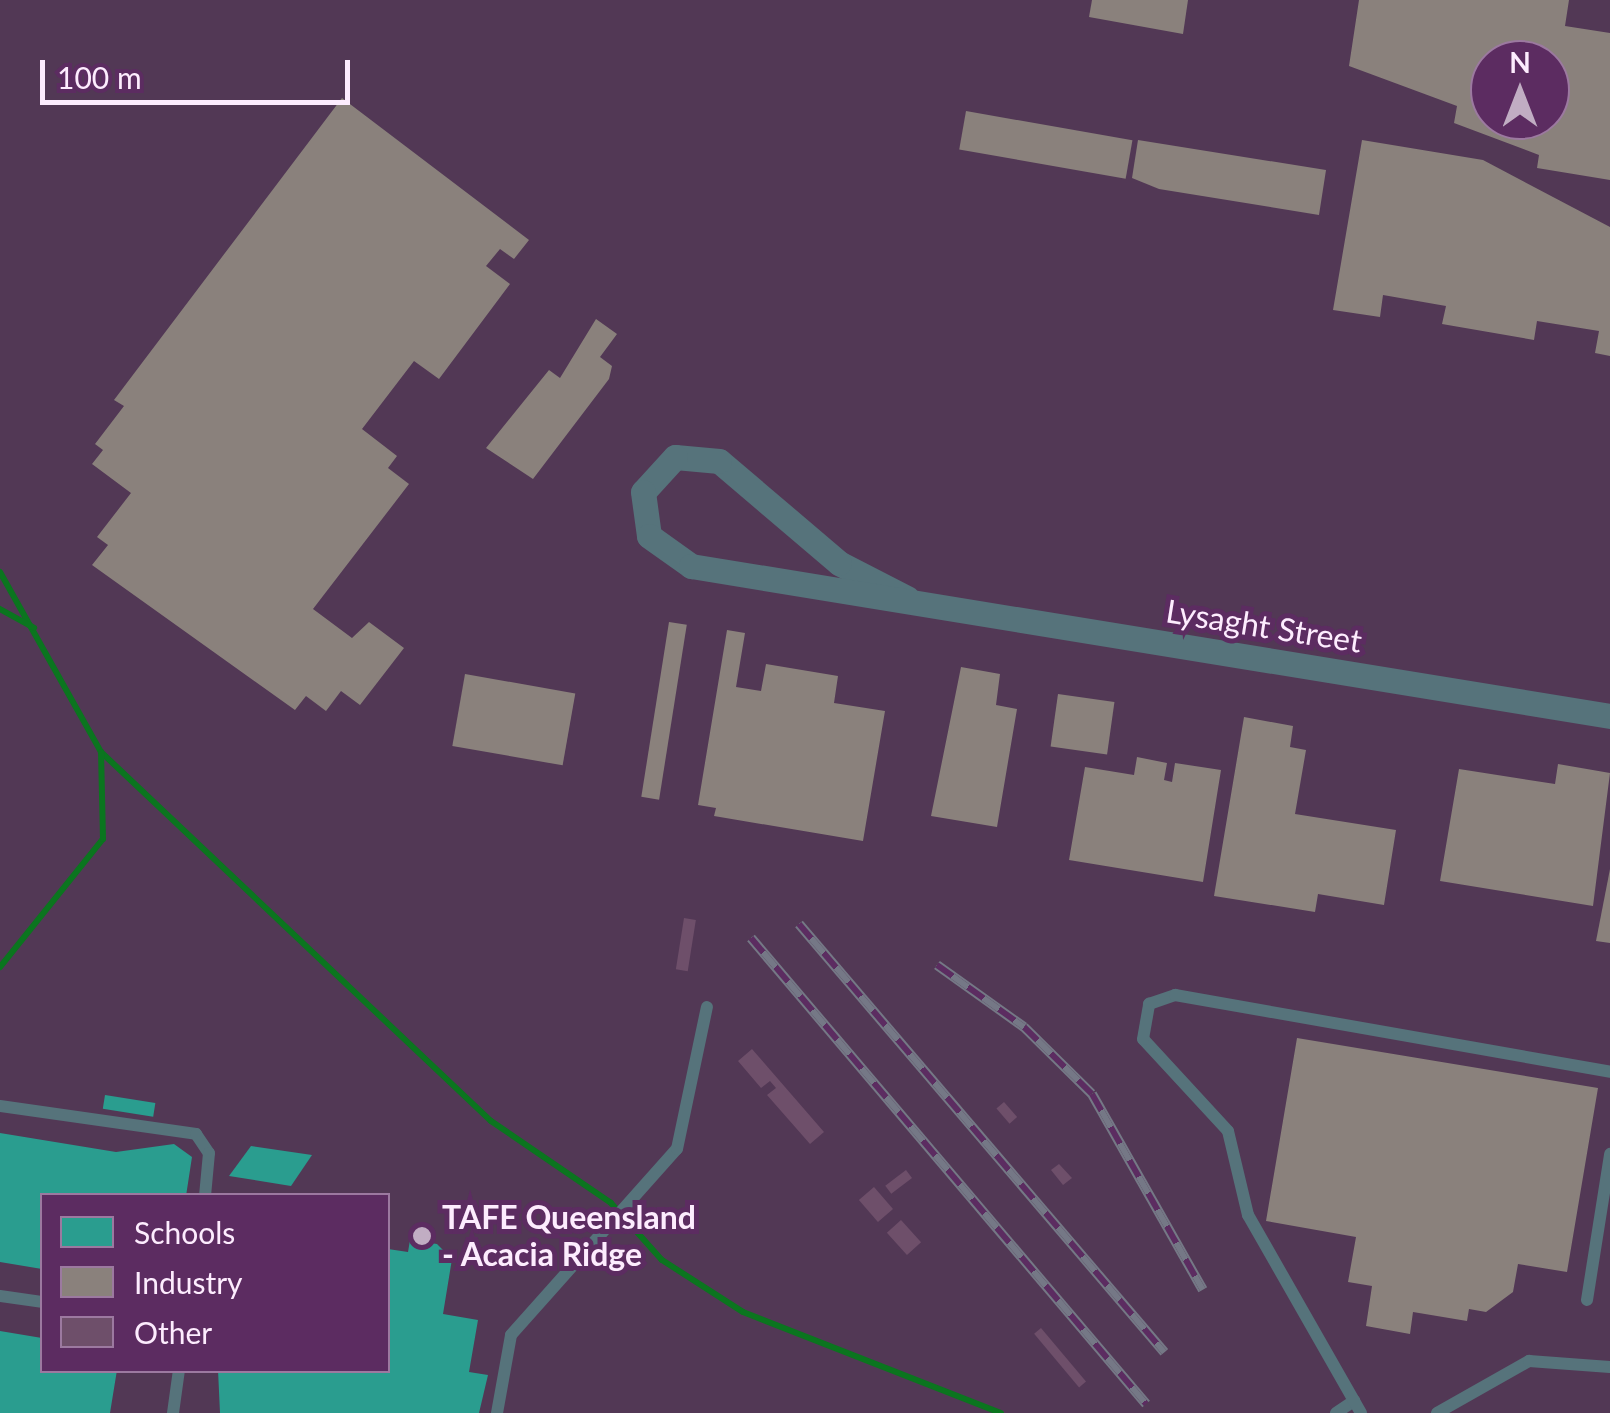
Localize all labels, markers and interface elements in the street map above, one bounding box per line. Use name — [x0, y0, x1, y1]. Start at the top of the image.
scale bar — [45, 40, 355, 102]
north arrow — [1470, 40, 1570, 140]
text: N — [1509, 45, 1531, 79]
text: 100 m — [57, 59, 142, 95]
street label: Lysaght Street — [1163, 592, 1365, 660]
legend — [40, 1193, 390, 1373]
place label: TAFE Queensland - Acacia Ridge — [442, 1199, 696, 1274]
text: Schools — [134, 1214, 235, 1250]
marker: TAFE Queensland - Acacia Ridge — [411, 1225, 433, 1247]
text: Industry — [134, 1264, 243, 1300]
text: Other — [134, 1314, 212, 1350]

